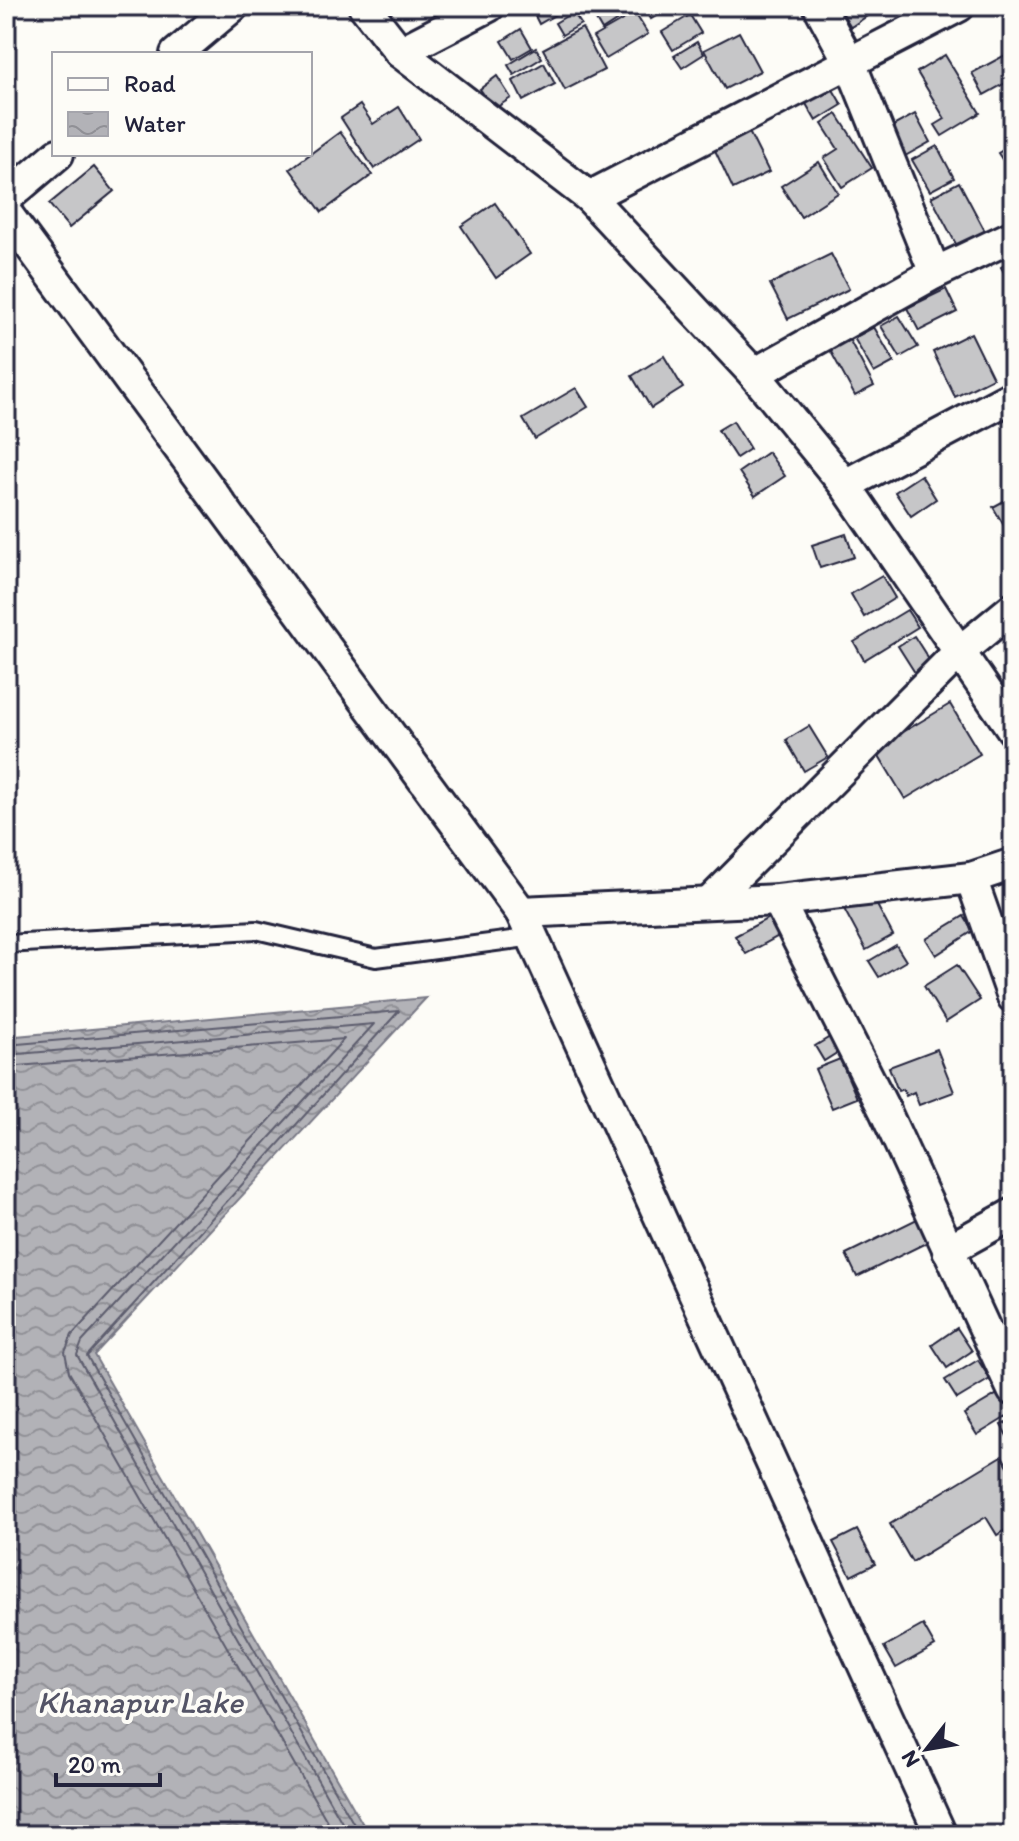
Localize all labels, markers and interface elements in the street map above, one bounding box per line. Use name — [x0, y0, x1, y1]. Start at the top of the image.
legend — [52, 52, 312, 156]
text: Road — [124, 69, 176, 98]
text: Water — [124, 109, 186, 138]
water label: Khanapur Lake — [37, 1683, 245, 1721]
north arrow — [887, 1709, 967, 1789]
scale bar — [56, 1737, 160, 1787]
text: N — [895, 1746, 926, 1772]
text: 20 m — [68, 1750, 121, 1779]

